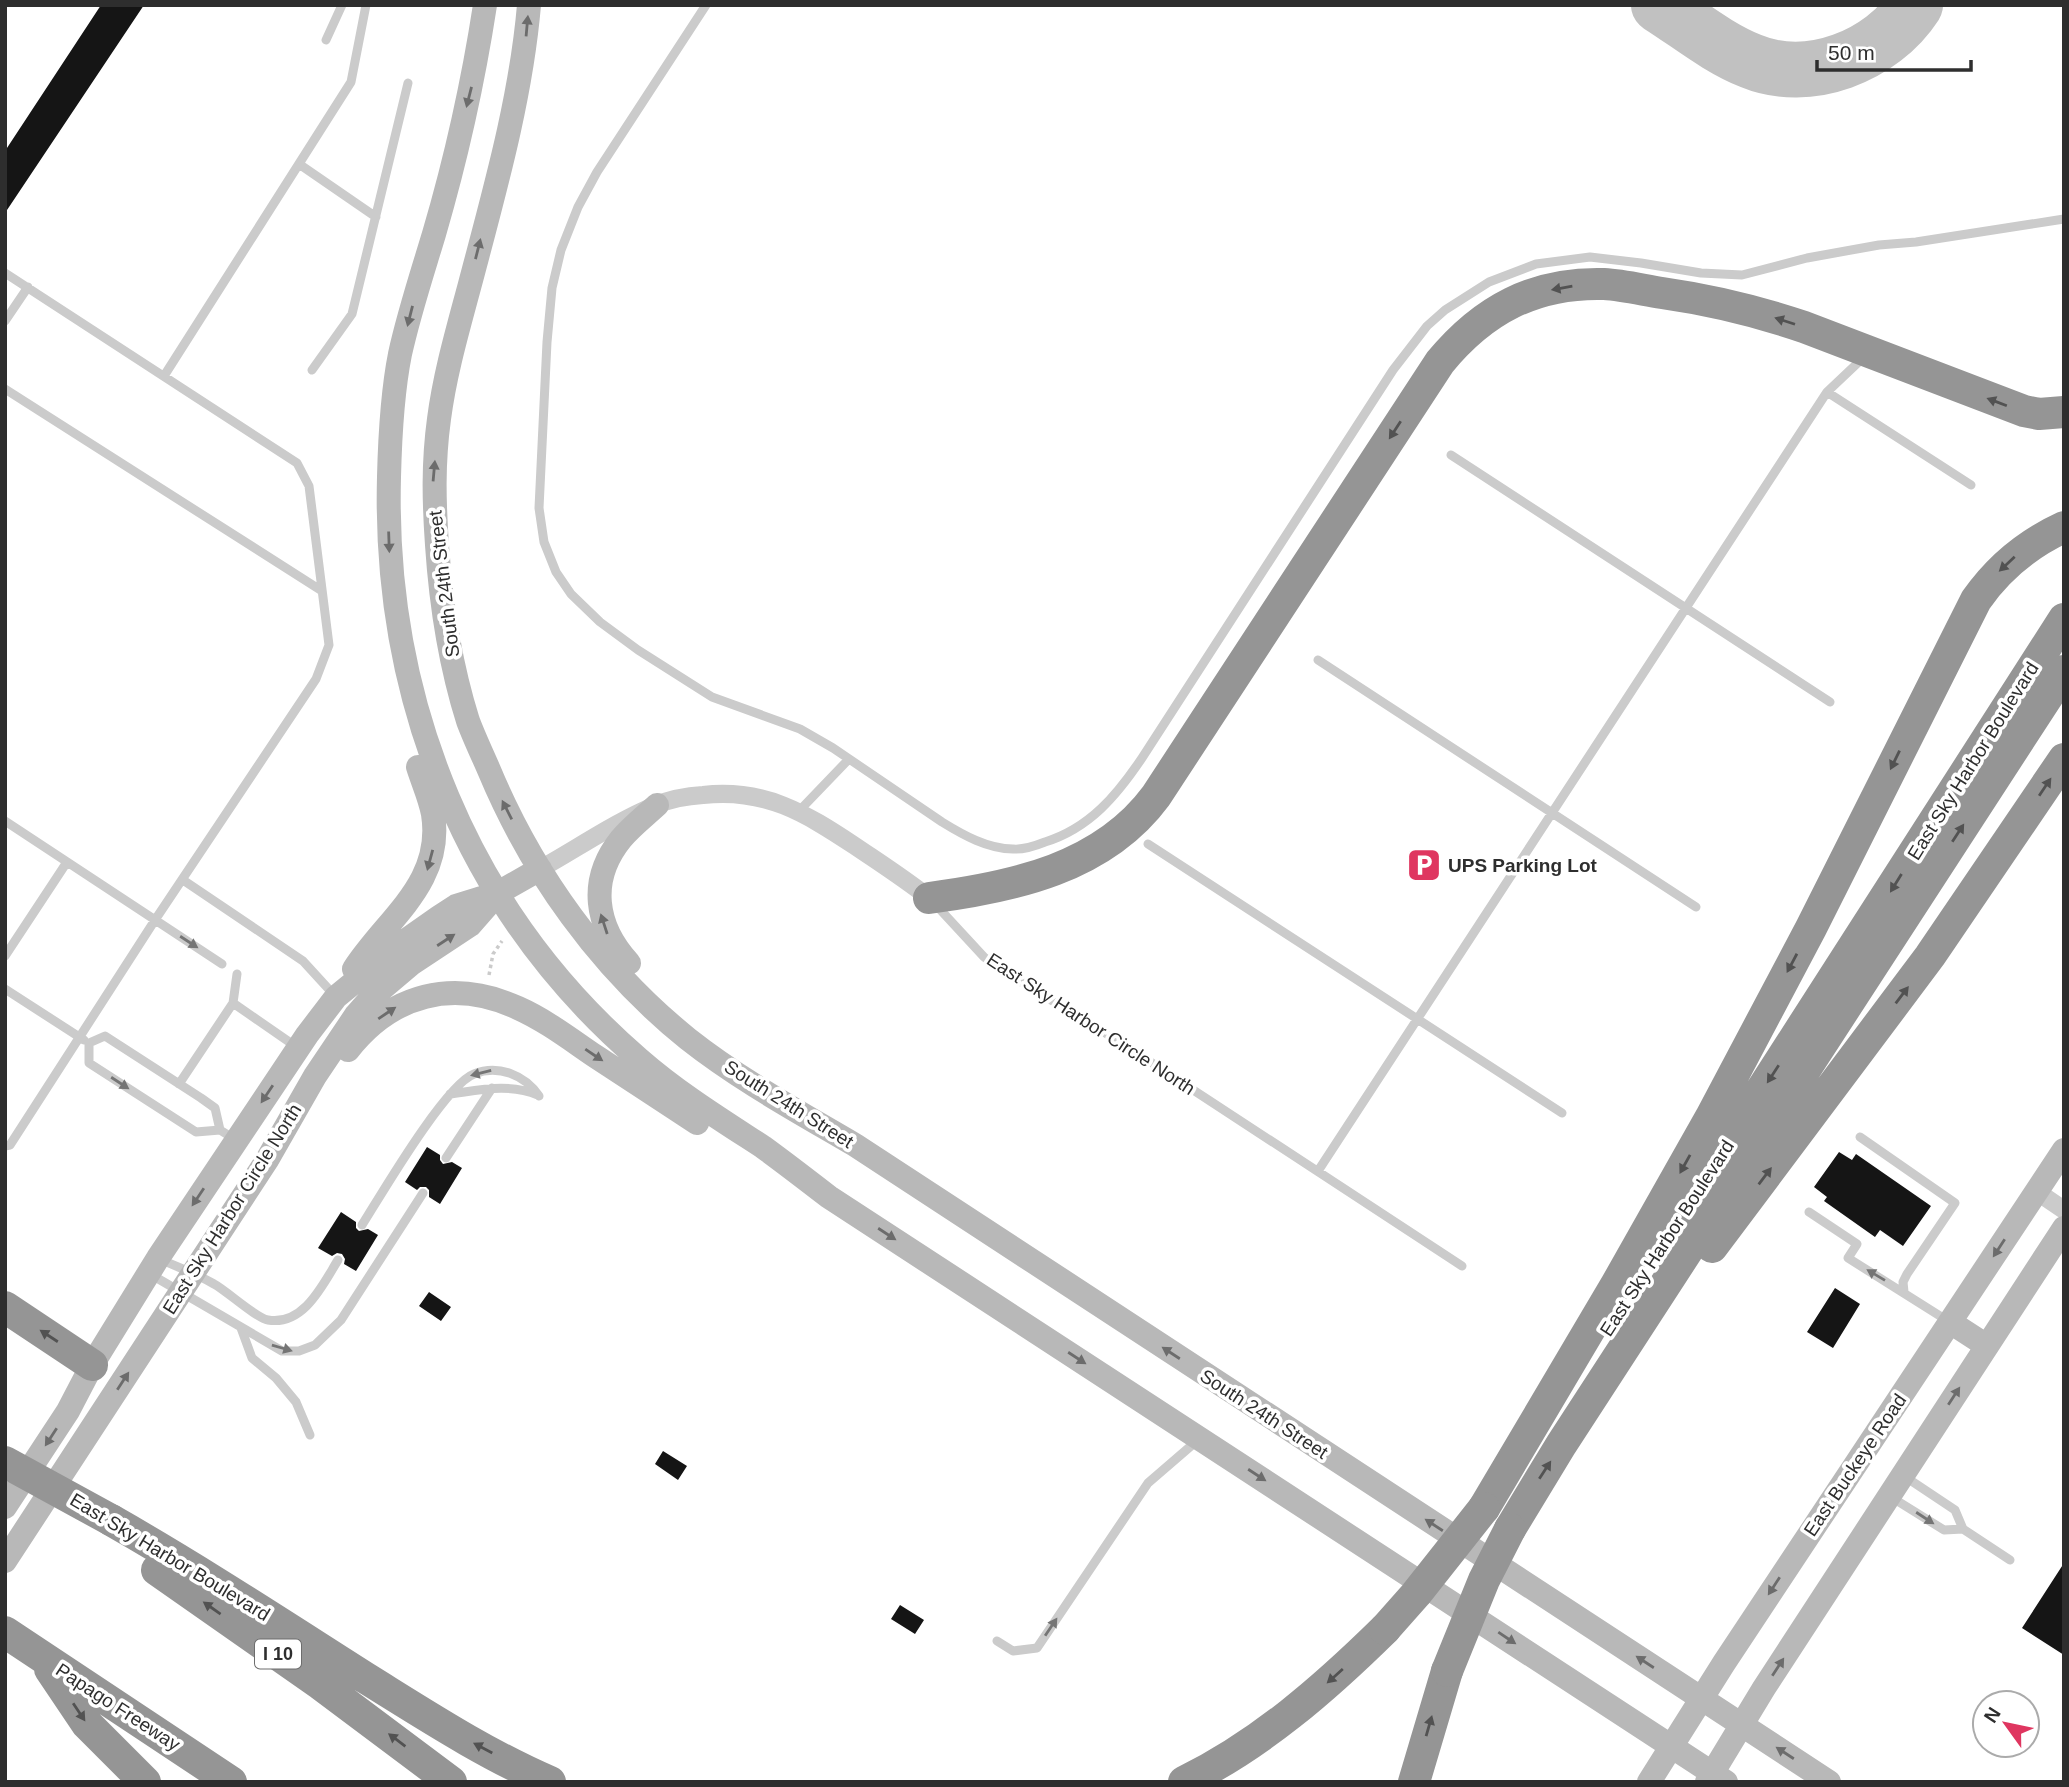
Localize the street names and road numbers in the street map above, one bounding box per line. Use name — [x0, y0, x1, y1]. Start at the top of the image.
street label: South 24th Street — [424, 509, 463, 659]
street label: East Sky Harbor Boulevard — [1903, 658, 2043, 864]
street label: East Sky Harbor Circle North — [983, 949, 1199, 1099]
street label: South 24th Street — [721, 1056, 858, 1152]
street label: East Sky Harbor Circle North — [158, 1100, 306, 1318]
street label: East Sky Harbor Boulevard — [1596, 1136, 1738, 1340]
street label: South 24th Street — [1196, 1365, 1332, 1463]
street label: East Buckeye Road — [1800, 1390, 1910, 1540]
street label: East Sky Harbor Boulevard — [66, 1489, 274, 1625]
road number: I 10 — [255, 1639, 301, 1668]
street label: Papago Freeway — [52, 1659, 184, 1755]

